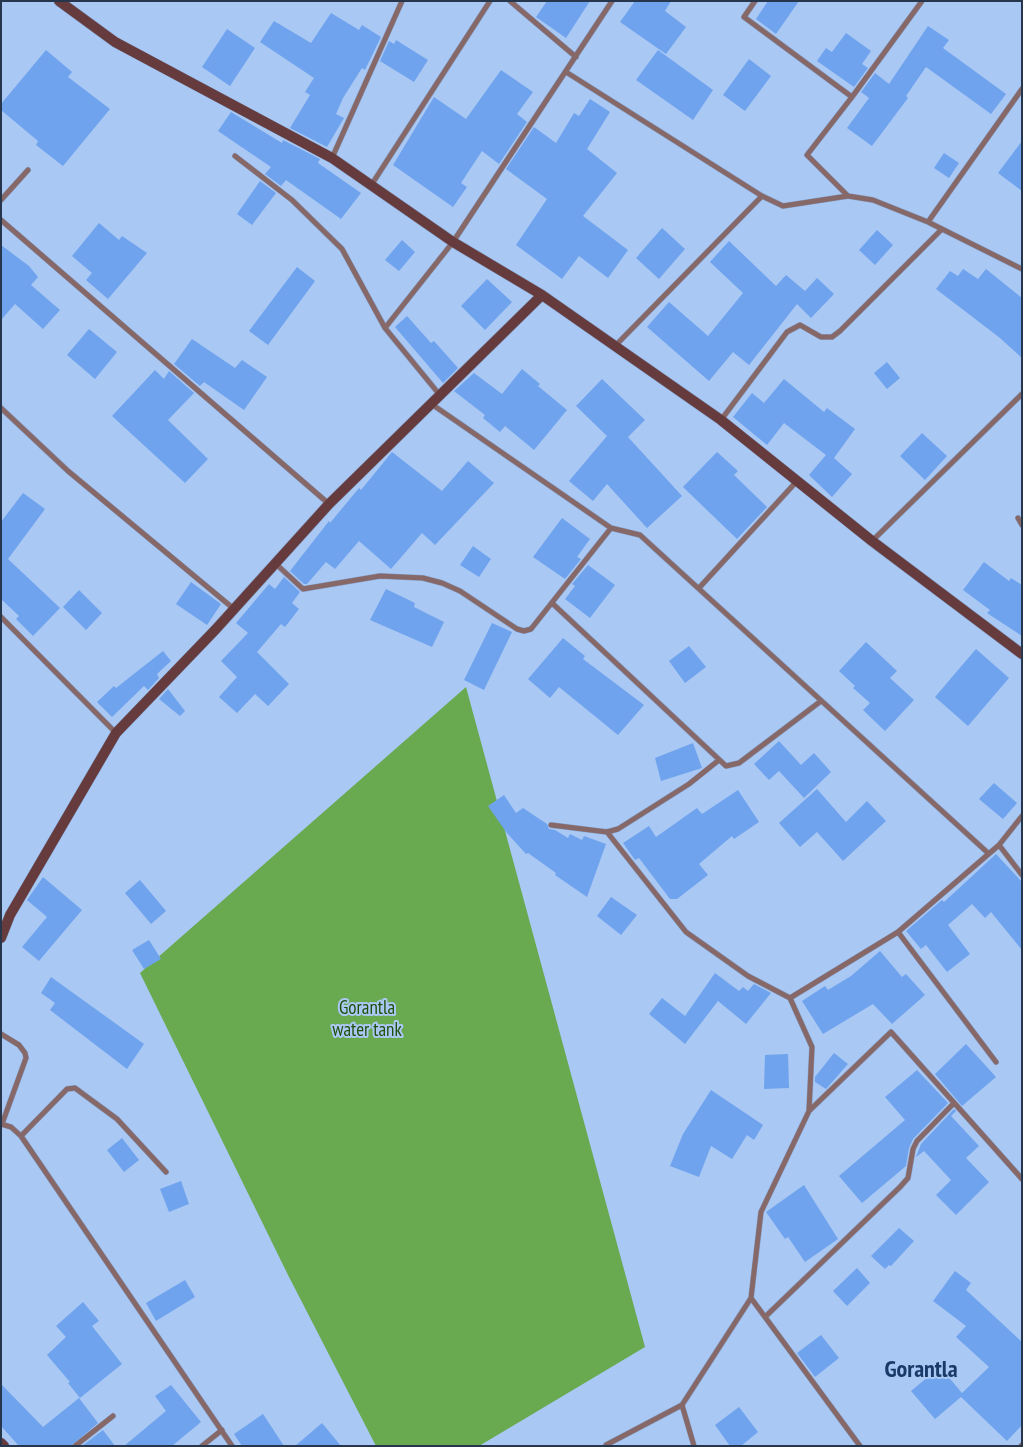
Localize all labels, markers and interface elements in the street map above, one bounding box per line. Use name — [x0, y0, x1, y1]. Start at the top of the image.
park label: Gorantla water tank — [332, 998, 402, 1042]
district label: Gorantla — [884, 1356, 958, 1384]

